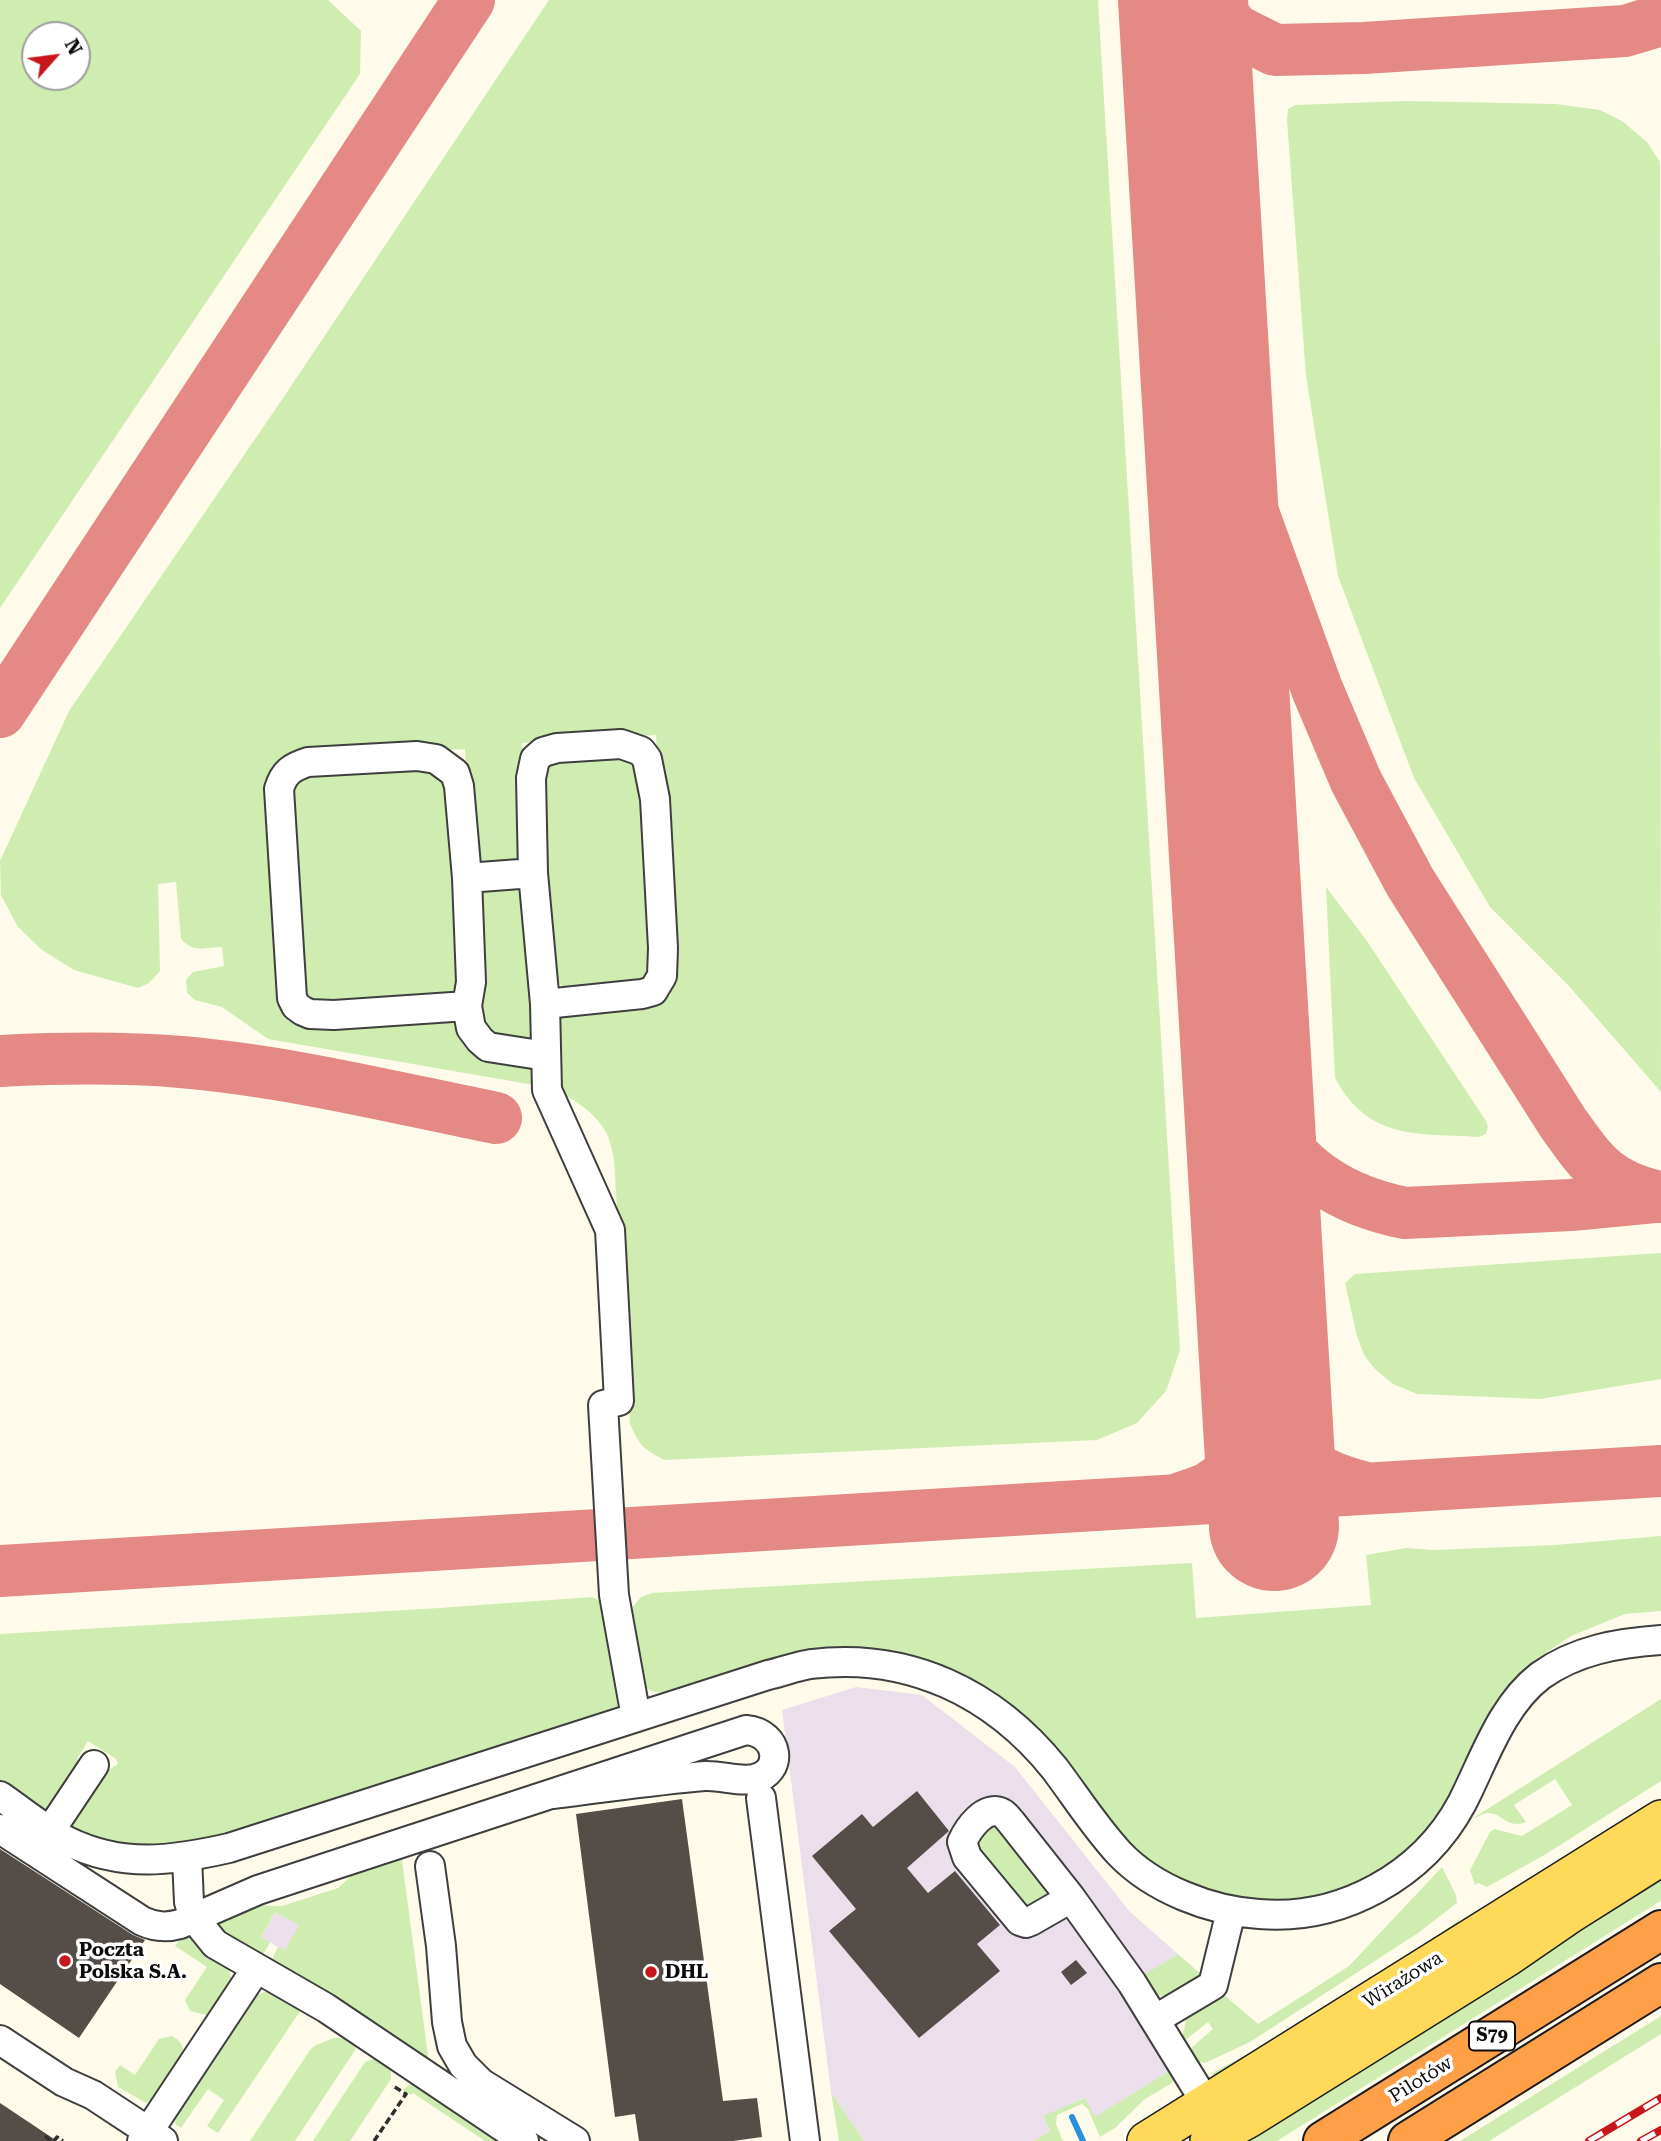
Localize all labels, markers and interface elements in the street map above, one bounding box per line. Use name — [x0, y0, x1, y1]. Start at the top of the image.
north arrow — [21, 21, 91, 91]
text: N — [60, 35, 87, 59]
place label: Poczta Polska S.A. — [79, 1939, 187, 1983]
street label: Wirażowa — [1359, 1947, 1447, 2013]
marker: Poczta Polska S.A. — [57, 1953, 73, 1969]
place label: DHL — [665, 1961, 708, 1983]
marker: DHL — [643, 1964, 659, 1980]
road number: S79 — [1469, 2022, 1515, 2050]
street label: Pilotów — [1385, 2052, 1457, 2108]

